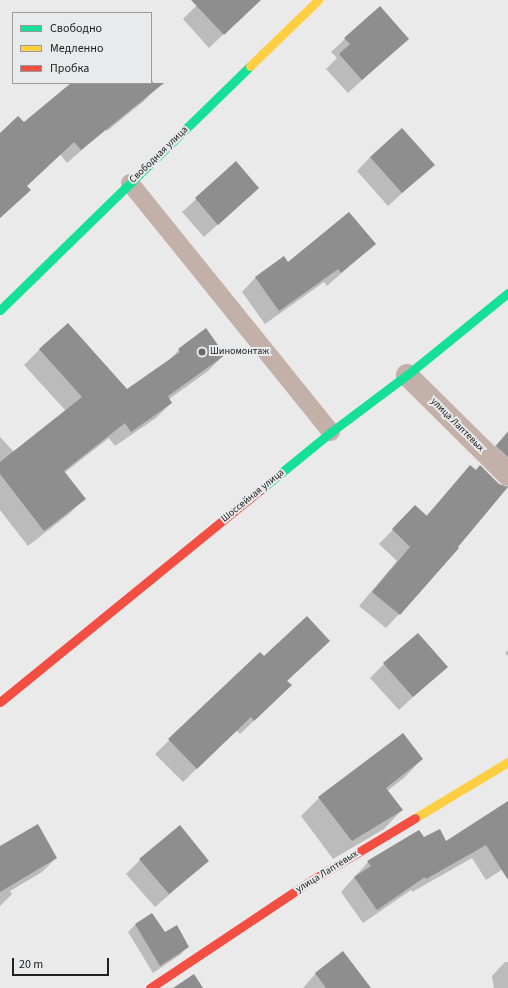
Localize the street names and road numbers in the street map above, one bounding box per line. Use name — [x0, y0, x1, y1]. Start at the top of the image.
street label: Свободная улица — [127, 124, 191, 186]
street label: улица Лаптевых — [428, 396, 486, 454]
street label: Шоссейная улица — [219, 467, 287, 525]
street label: улица Лаптевых — [294, 848, 360, 896]

